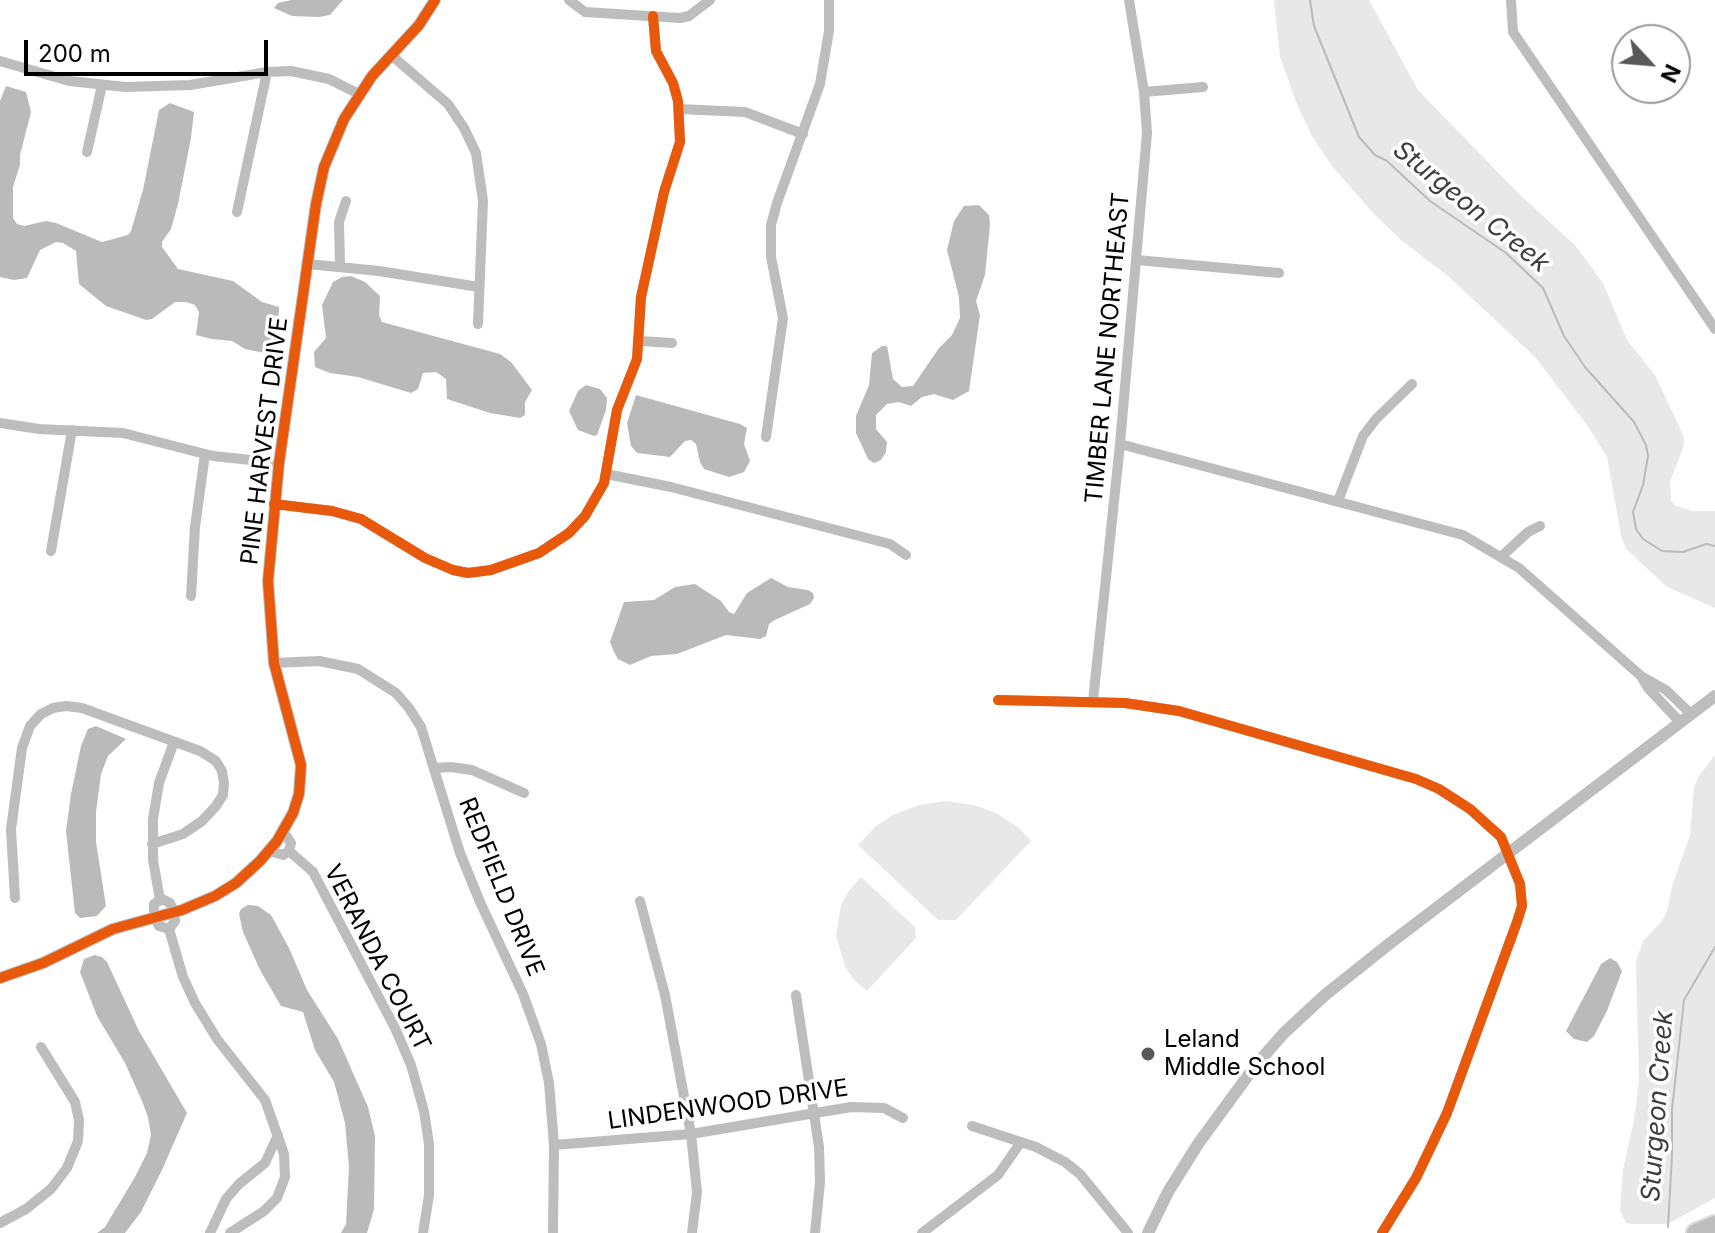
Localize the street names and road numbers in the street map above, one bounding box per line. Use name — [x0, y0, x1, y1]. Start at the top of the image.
street label: TIMBER LANE NORTHEAST — [1080, 191, 1136, 505]
street label: PINE HARVEST DRIVE — [236, 316, 294, 566]
street label: REDFIELD DRIVE — [452, 793, 550, 981]
street label: VERANDA COURT — [318, 860, 436, 1056]
street label: LINDENWOOD DRIVE — [606, 1074, 850, 1136]

